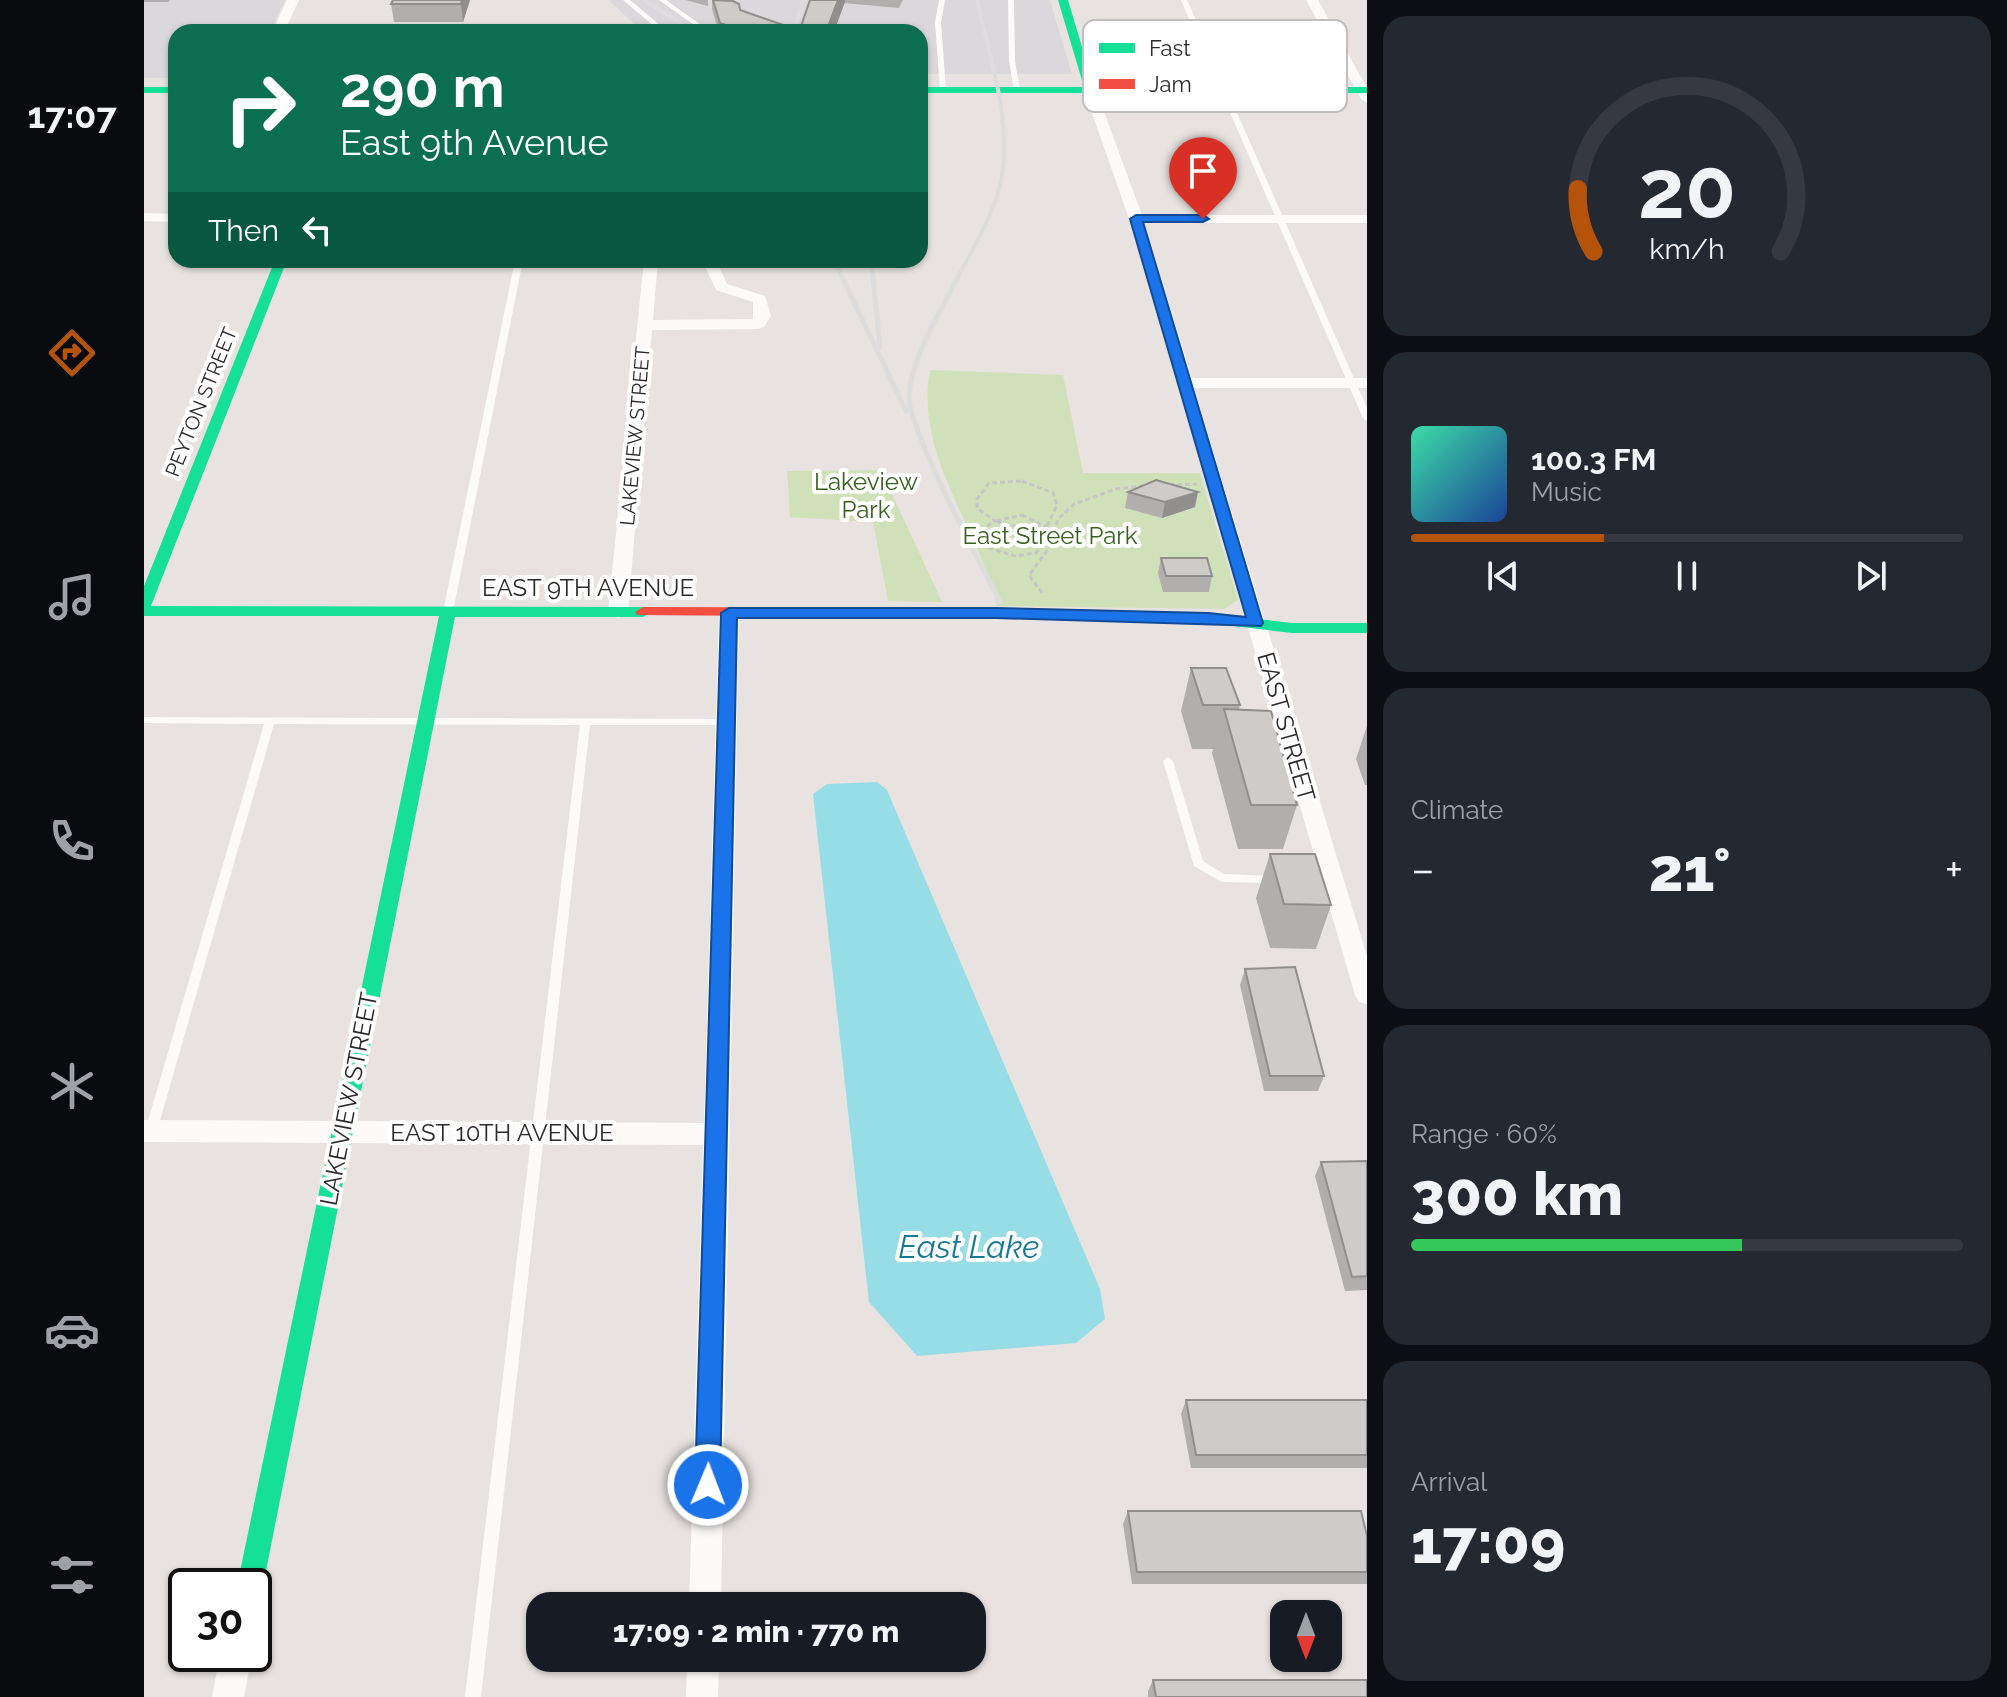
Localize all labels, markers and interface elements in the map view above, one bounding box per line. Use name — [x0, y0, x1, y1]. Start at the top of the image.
legend — [1083, 20, 1347, 112]
text: Fast — [1149, 35, 1191, 61]
text: 290 m — [340, 54, 505, 120]
icon: right — [208, 56, 312, 160]
text: Jam — [1149, 71, 1192, 97]
text: 17:07 — [27, 94, 117, 136]
text: East 9th Avenue — [340, 121, 609, 163]
pin — [1169, 137, 1237, 219]
text: 20 — [1638, 140, 1736, 237]
icon: arrive — [1181, 149, 1225, 193]
icon: left — [295, 208, 339, 252]
text: Then — [208, 213, 279, 248]
text: km/h — [1649, 232, 1725, 266]
street label: PEYTON STREET — [160, 324, 242, 480]
icon: directions — [44, 325, 100, 381]
street label: LAKEVIEW STREET — [615, 345, 655, 527]
text: 100.3 FM — [1531, 442, 1657, 477]
park label: Lakeview Park — [814, 467, 919, 524]
text: Music — [1531, 477, 1602, 507]
park label: East Street Park — [962, 521, 1138, 550]
icon: previous — [1481, 554, 1525, 598]
icon: pause — [1665, 554, 1709, 598]
icon: next — [1849, 554, 1893, 598]
icon: music — [44, 569, 100, 625]
street label: EAST 9TH AVENUE — [482, 573, 694, 602]
street label: EAST STREET — [1251, 649, 1322, 805]
text: Climate — [1411, 795, 1503, 825]
icon: phone — [44, 813, 100, 869]
text: 21° — [1649, 835, 1731, 905]
text: − — [1411, 844, 1435, 895]
text: + — [1945, 844, 1963, 895]
street label: LAKEVIEW STREET — [314, 990, 383, 1208]
icon: climate — [44, 1058, 100, 1114]
street label: EAST 10TH AVENUE — [390, 1118, 614, 1147]
text: Range · 60% — [1411, 1119, 1557, 1149]
text: 300 km — [1411, 1159, 1623, 1229]
water label: East Lake — [899, 1228, 1039, 1265]
icon: car — [44, 1302, 100, 1358]
position arrow — [666, 1443, 750, 1527]
text: Arrival — [1411, 1467, 1487, 1497]
text: 17:09 — [1411, 1507, 1565, 1577]
icon: filters — [44, 1547, 100, 1603]
speed limit sign: 30 — [168, 1568, 272, 1672]
north arrow — [1270, 1600, 1342, 1672]
map controls — [1270, 1600, 1342, 1672]
text: 17:09 · 2 min · 770 m — [613, 1614, 899, 1649]

